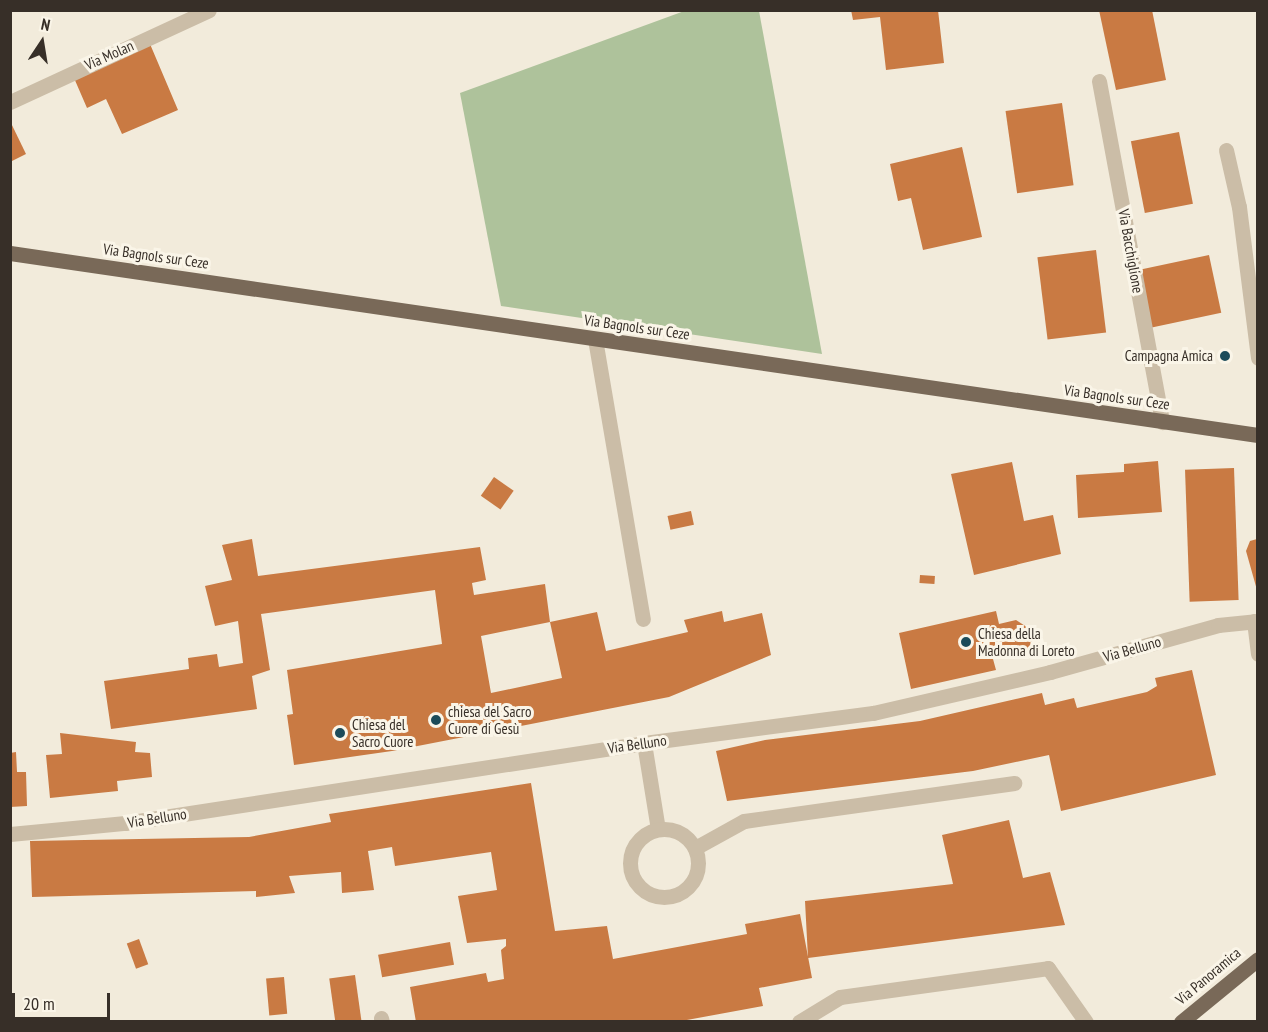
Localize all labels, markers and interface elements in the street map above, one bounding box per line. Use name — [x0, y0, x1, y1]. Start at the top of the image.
north arrow — [12, 12, 72, 72]
text: N — [39, 14, 52, 35]
street label: Via Molan — [82, 36, 136, 74]
street label: Via Bacchiglione — [1115, 207, 1147, 295]
street label: Via Bagnols sur Ceze — [102, 240, 210, 272]
street label: Via Bagnols sur Ceze — [583, 311, 691, 343]
place label: Campagna Amica — [1124, 347, 1213, 365]
marker: Campagna Amica — [1218, 349, 1232, 363]
street label: Via Bagnols sur Ceze — [1063, 381, 1171, 413]
place label: Chiesa della Madonna di Loreto — [978, 624, 1075, 659]
street label: Via Belluno — [1101, 632, 1163, 666]
marker: Chiesa della Madonna di Loreto — [959, 635, 973, 649]
place label: chiesa del Sacro Cuore di Gesù — [448, 702, 531, 737]
marker: chiesa del Sacro Cuore di Gesù — [429, 713, 443, 727]
place label: Chiesa del Sacro Cuore — [352, 715, 413, 750]
marker: Chiesa del Sacro Cuore — [333, 726, 347, 740]
street label: Via Belluno — [606, 731, 668, 757]
street label: Via Belluno — [126, 804, 188, 832]
street label: Via Panoramica — [1172, 944, 1244, 1008]
scale bar — [15, 981, 112, 1019]
text: 20 m — [23, 992, 55, 1015]

